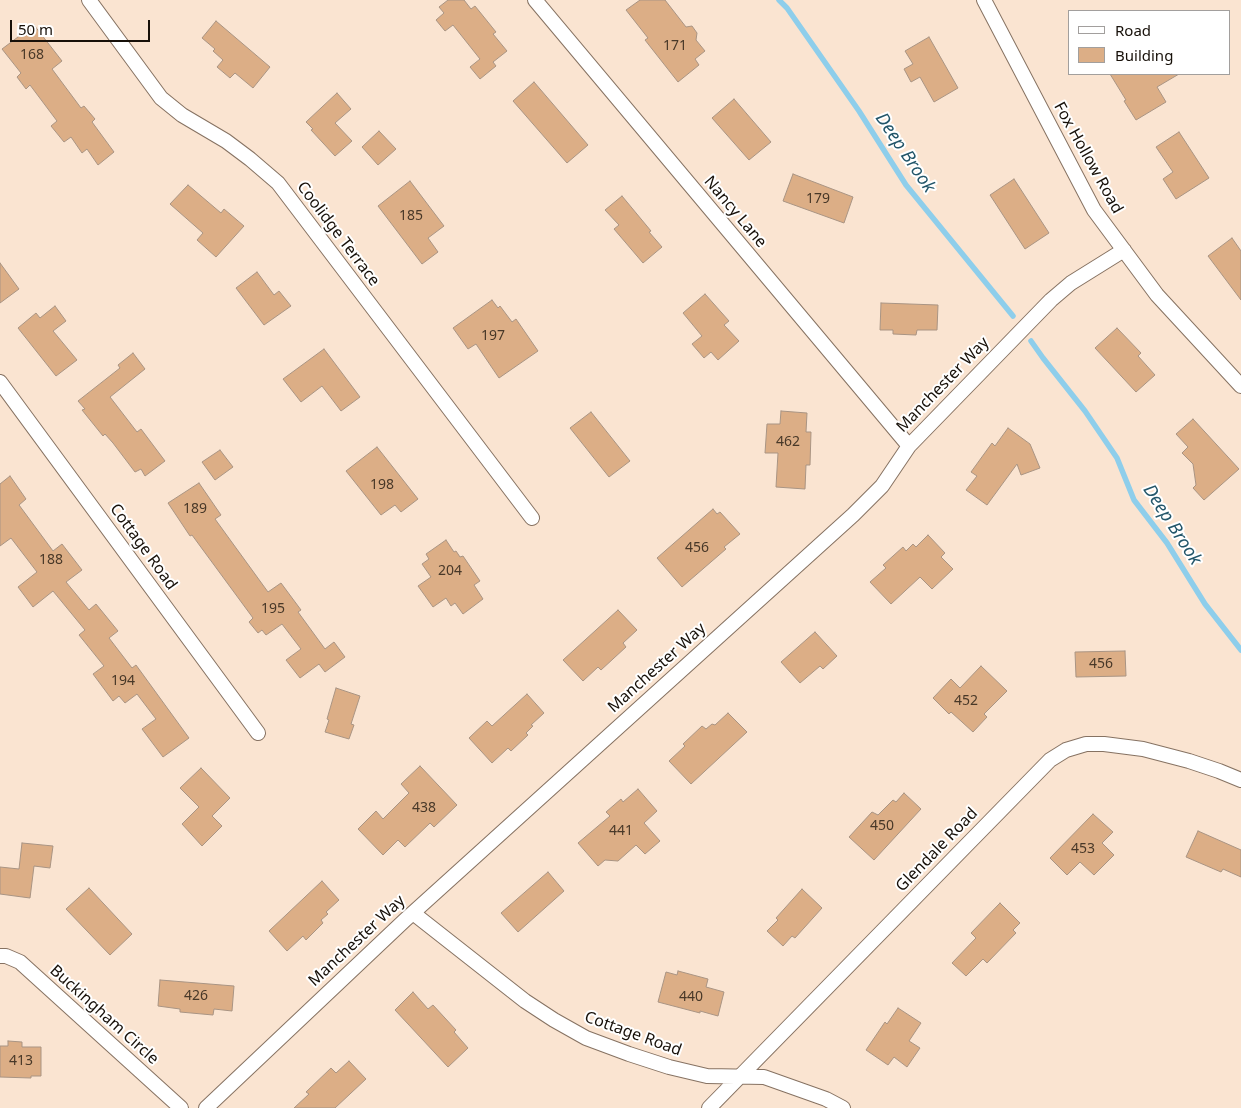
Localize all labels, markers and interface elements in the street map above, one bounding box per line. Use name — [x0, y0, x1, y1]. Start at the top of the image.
scale bar — [12, 10, 152, 42]
legend — [1068, 10, 1231, 75]
text: 50 m — [18, 19, 53, 39]
text: Road — [1115, 20, 1151, 40]
house number: 171 — [663, 38, 687, 54]
text: Building — [1115, 45, 1173, 65]
house number: 168 — [20, 47, 44, 63]
street label: Fox Hollow Road — [1049, 99, 1127, 217]
water label: Deep Brook — [870, 109, 940, 197]
street label: Nancy Lane — [700, 172, 770, 252]
street label: Coolidge Terrace — [292, 178, 384, 290]
house number: 179 — [806, 191, 830, 207]
house number: 185 — [399, 208, 423, 224]
house number: 197 — [481, 328, 505, 344]
street label: Manchester Way — [893, 333, 993, 437]
house number: 462 — [776, 434, 800, 450]
house number: 198 — [370, 477, 394, 493]
water label: Deep Brook — [1138, 481, 1206, 569]
street label: Cottage Road — [105, 500, 181, 594]
house number: 189 — [183, 501, 207, 517]
house number: 456 — [685, 540, 709, 556]
house number: 188 — [39, 552, 63, 568]
house number: 204 — [438, 563, 462, 579]
house number: 195 — [261, 601, 285, 617]
street label: Manchester Way — [604, 619, 710, 717]
house number: 456 — [1089, 656, 1113, 672]
house number: 194 — [111, 673, 135, 689]
house number: 452 — [954, 693, 978, 709]
house number: 438 — [412, 800, 436, 816]
street label: Glendale Road — [892, 804, 982, 896]
house number: 450 — [870, 818, 894, 834]
house number: 441 — [609, 823, 633, 839]
house number: 453 — [1071, 841, 1095, 857]
street label: Manchester Way — [305, 891, 409, 991]
street label: Buckingham Circle — [46, 961, 162, 1069]
house number: 426 — [184, 988, 208, 1004]
house number: 440 — [679, 989, 703, 1005]
street label: Cottage Road — [582, 1008, 684, 1060]
house number: 413 — [9, 1053, 33, 1069]

